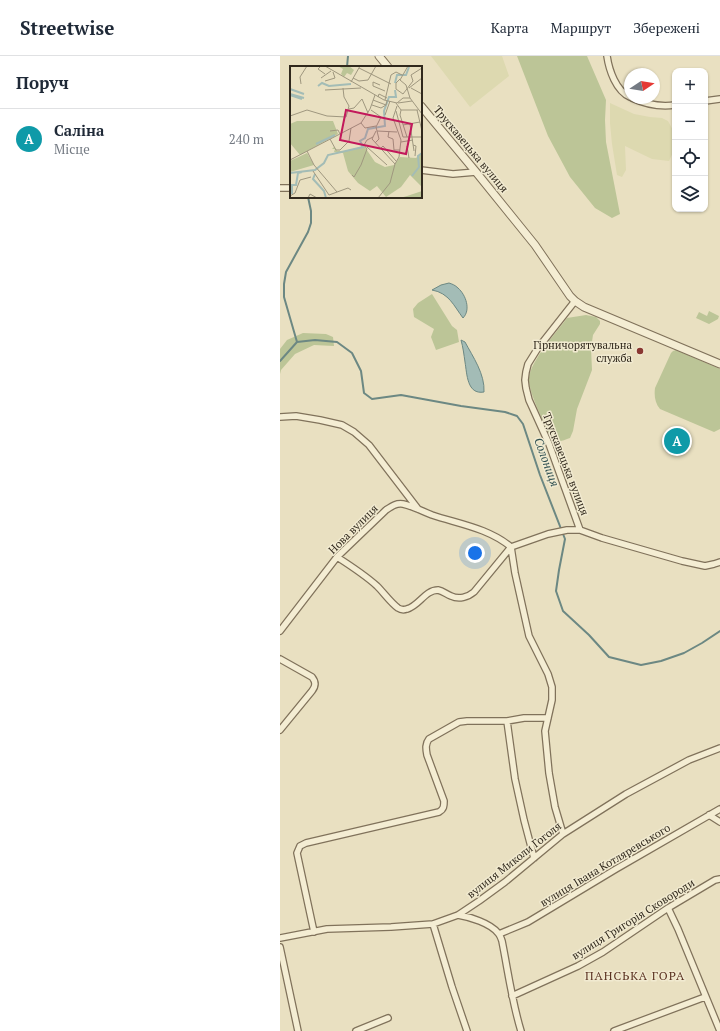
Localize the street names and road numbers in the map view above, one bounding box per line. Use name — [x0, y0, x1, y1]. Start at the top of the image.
street label: Трускавецька вулиця — [431, 103, 511, 195]
street label: Трускавецька вулиця — [540, 411, 592, 517]
street label: Нова вулиця — [325, 501, 381, 557]
street label: вулиця Миколи Гоголя — [464, 819, 564, 901]
street label: вулиця Івана Котляревського — [537, 820, 673, 910]
street label: вулиця Григорія Сковороди — [569, 875, 697, 963]

